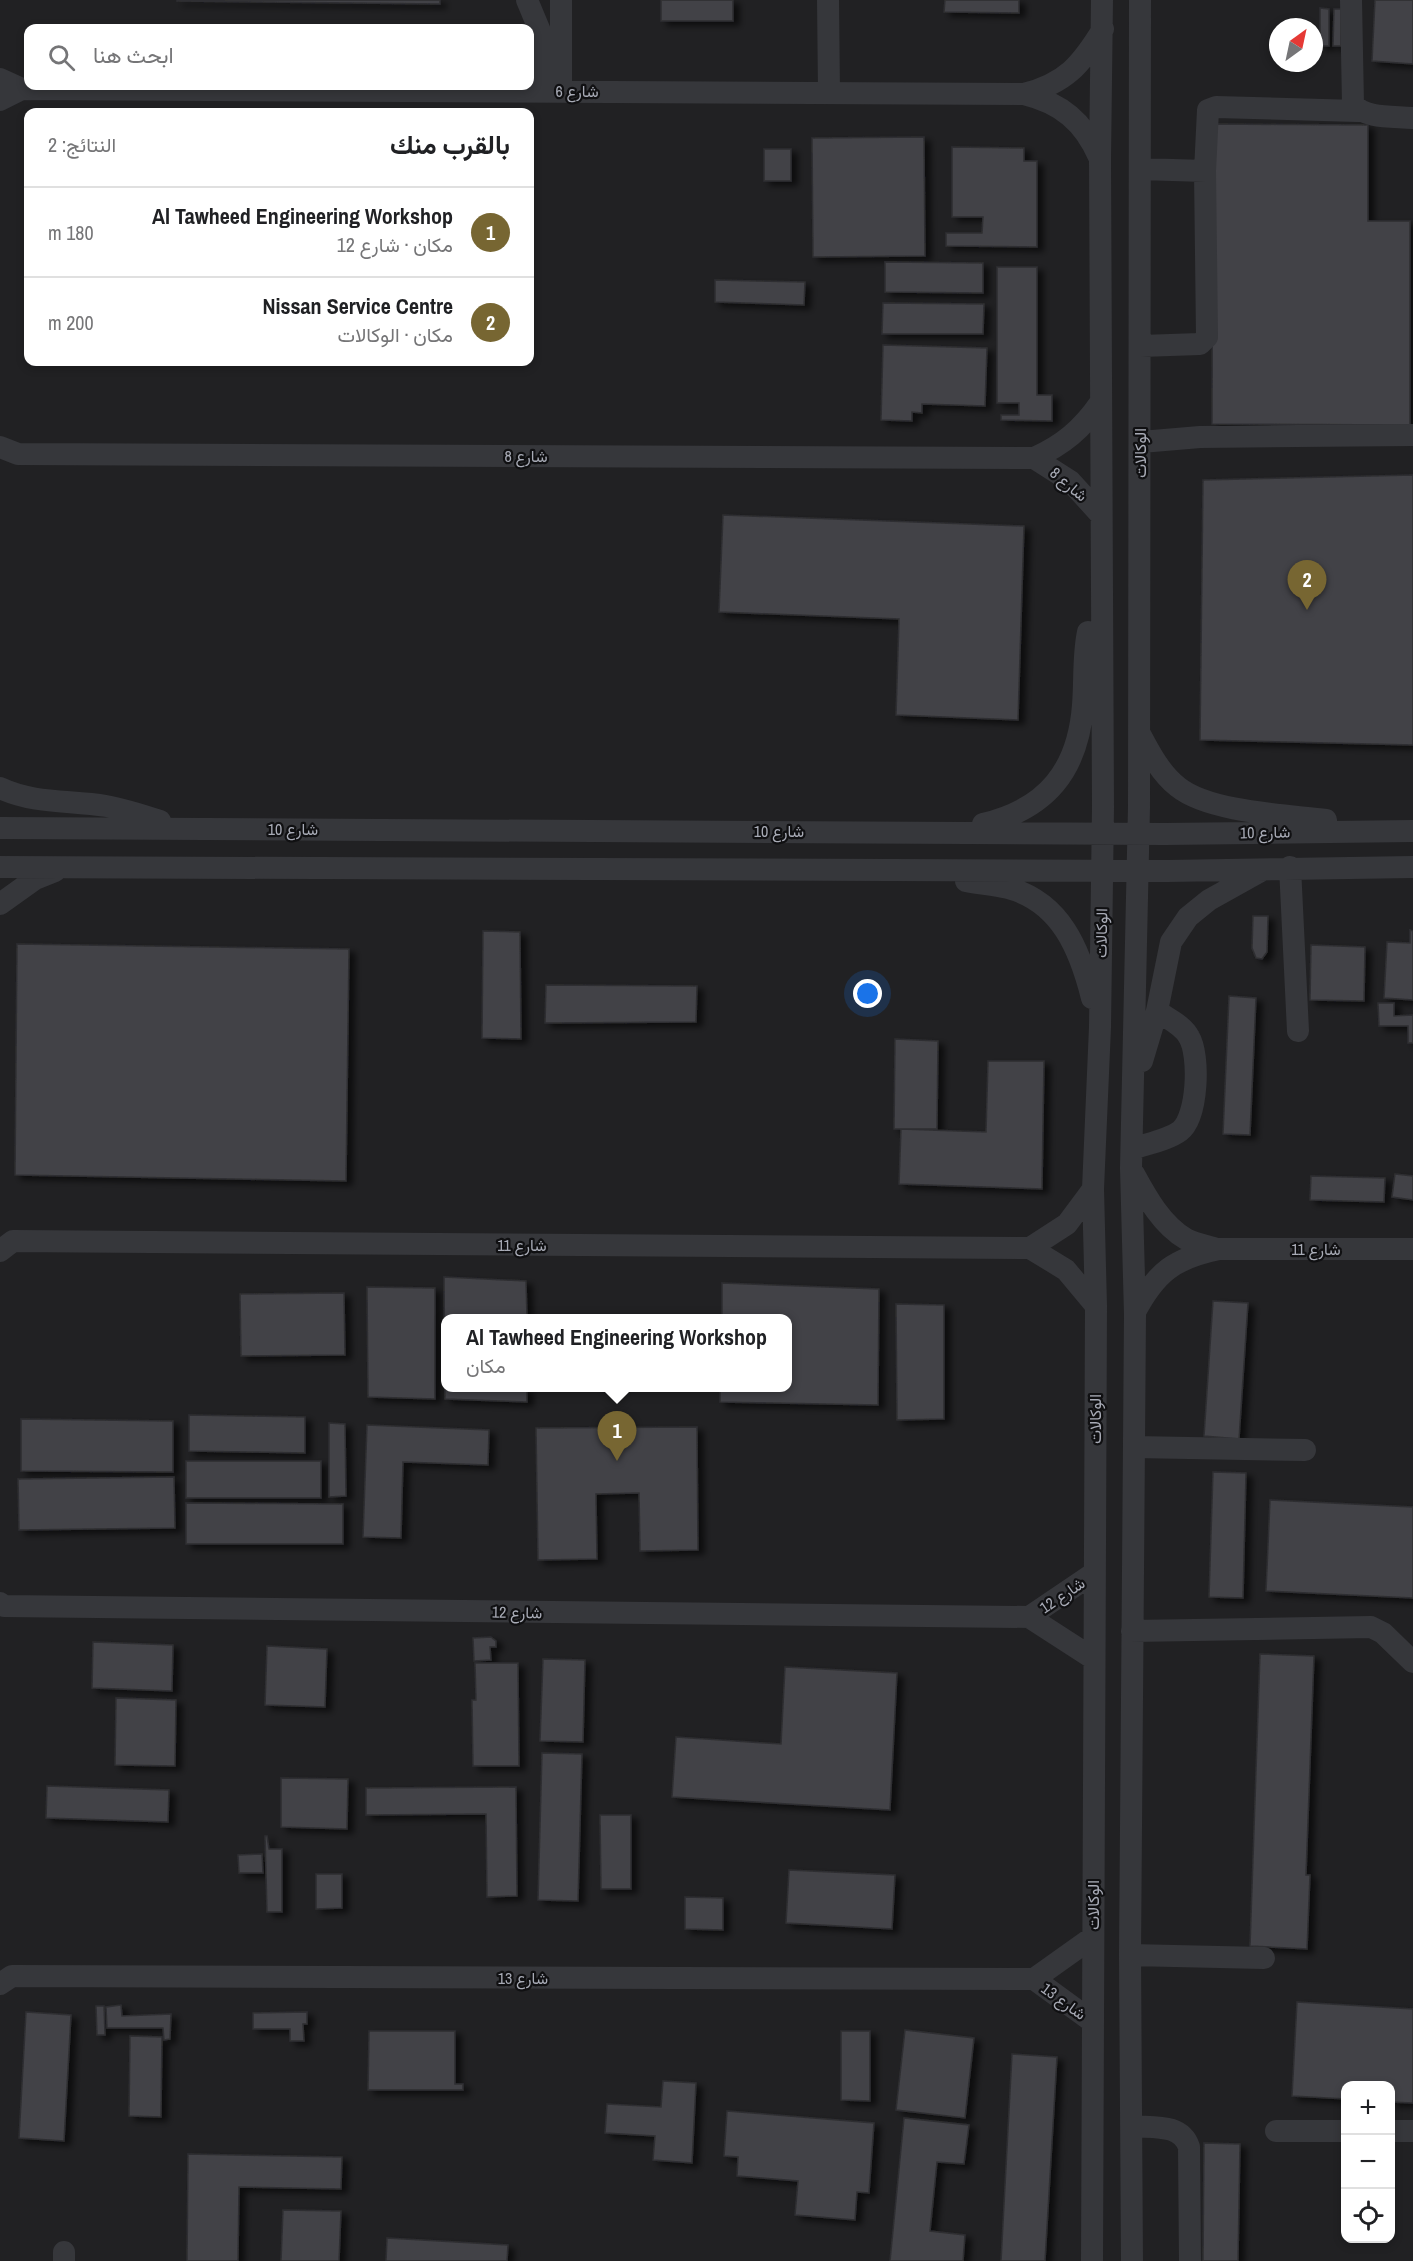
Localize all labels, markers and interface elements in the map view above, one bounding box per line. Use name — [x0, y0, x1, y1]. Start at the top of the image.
north arrow — [1269, 18, 1323, 72]
search box — [24, 24, 534, 90]
text: ابحث هنا — [93, 40, 174, 70]
icon: search — [45, 41, 78, 74]
street label: شارع 6 — [555, 80, 599, 103]
text: بالقرب منك — [390, 127, 510, 162]
text: النتائج: 2 — [48, 131, 116, 158]
text: Al Tawheed Engineering Workshop — [152, 201, 453, 231]
text: 180 m — [48, 219, 94, 246]
text: 1 — [486, 219, 495, 246]
text: مكان · شارع 12 — [337, 231, 453, 258]
text: Nissan Service Centre — [262, 291, 453, 321]
text: 200 m — [48, 309, 94, 336]
text: 2 — [486, 309, 495, 336]
text: مكان · الوكالات — [337, 321, 453, 348]
street label: الوكالات — [1129, 428, 1151, 478]
street label: شارع 8 — [504, 445, 548, 468]
street label: شارع 8 — [1045, 462, 1093, 507]
pin: 2 — [1288, 560, 1326, 610]
street label: شارع 10 — [268, 818, 318, 841]
street label: شارع 10 — [754, 820, 804, 843]
street label: شارع 10 — [1240, 821, 1290, 844]
street label: الوكالات — [1090, 908, 1112, 958]
your location — [853, 979, 882, 1008]
street label: شارع 11 — [497, 1234, 547, 1257]
street label: شارع 11 — [1291, 1238, 1341, 1261]
popup — [441, 1314, 792, 1392]
text: Al Tawheed Engineering Workshop — [466, 1322, 767, 1352]
text: مكان — [466, 1352, 506, 1379]
street label: الوكالات — [1084, 1394, 1106, 1444]
pin: 1 — [598, 1412, 636, 1461]
street label: شارع 12 — [1035, 1572, 1090, 1619]
street label: شارع 12 — [492, 1601, 542, 1624]
street label: الوكالات — [1082, 1880, 1104, 1930]
street label: شارع 13 — [498, 1967, 548, 1990]
street label: شارع 13 — [1037, 1977, 1091, 2026]
map controls — [1341, 2081, 1395, 2243]
button: + — [1341, 2081, 1395, 2135]
button: − — [1341, 2135, 1395, 2189]
button: locate — [1341, 2189, 1395, 2243]

